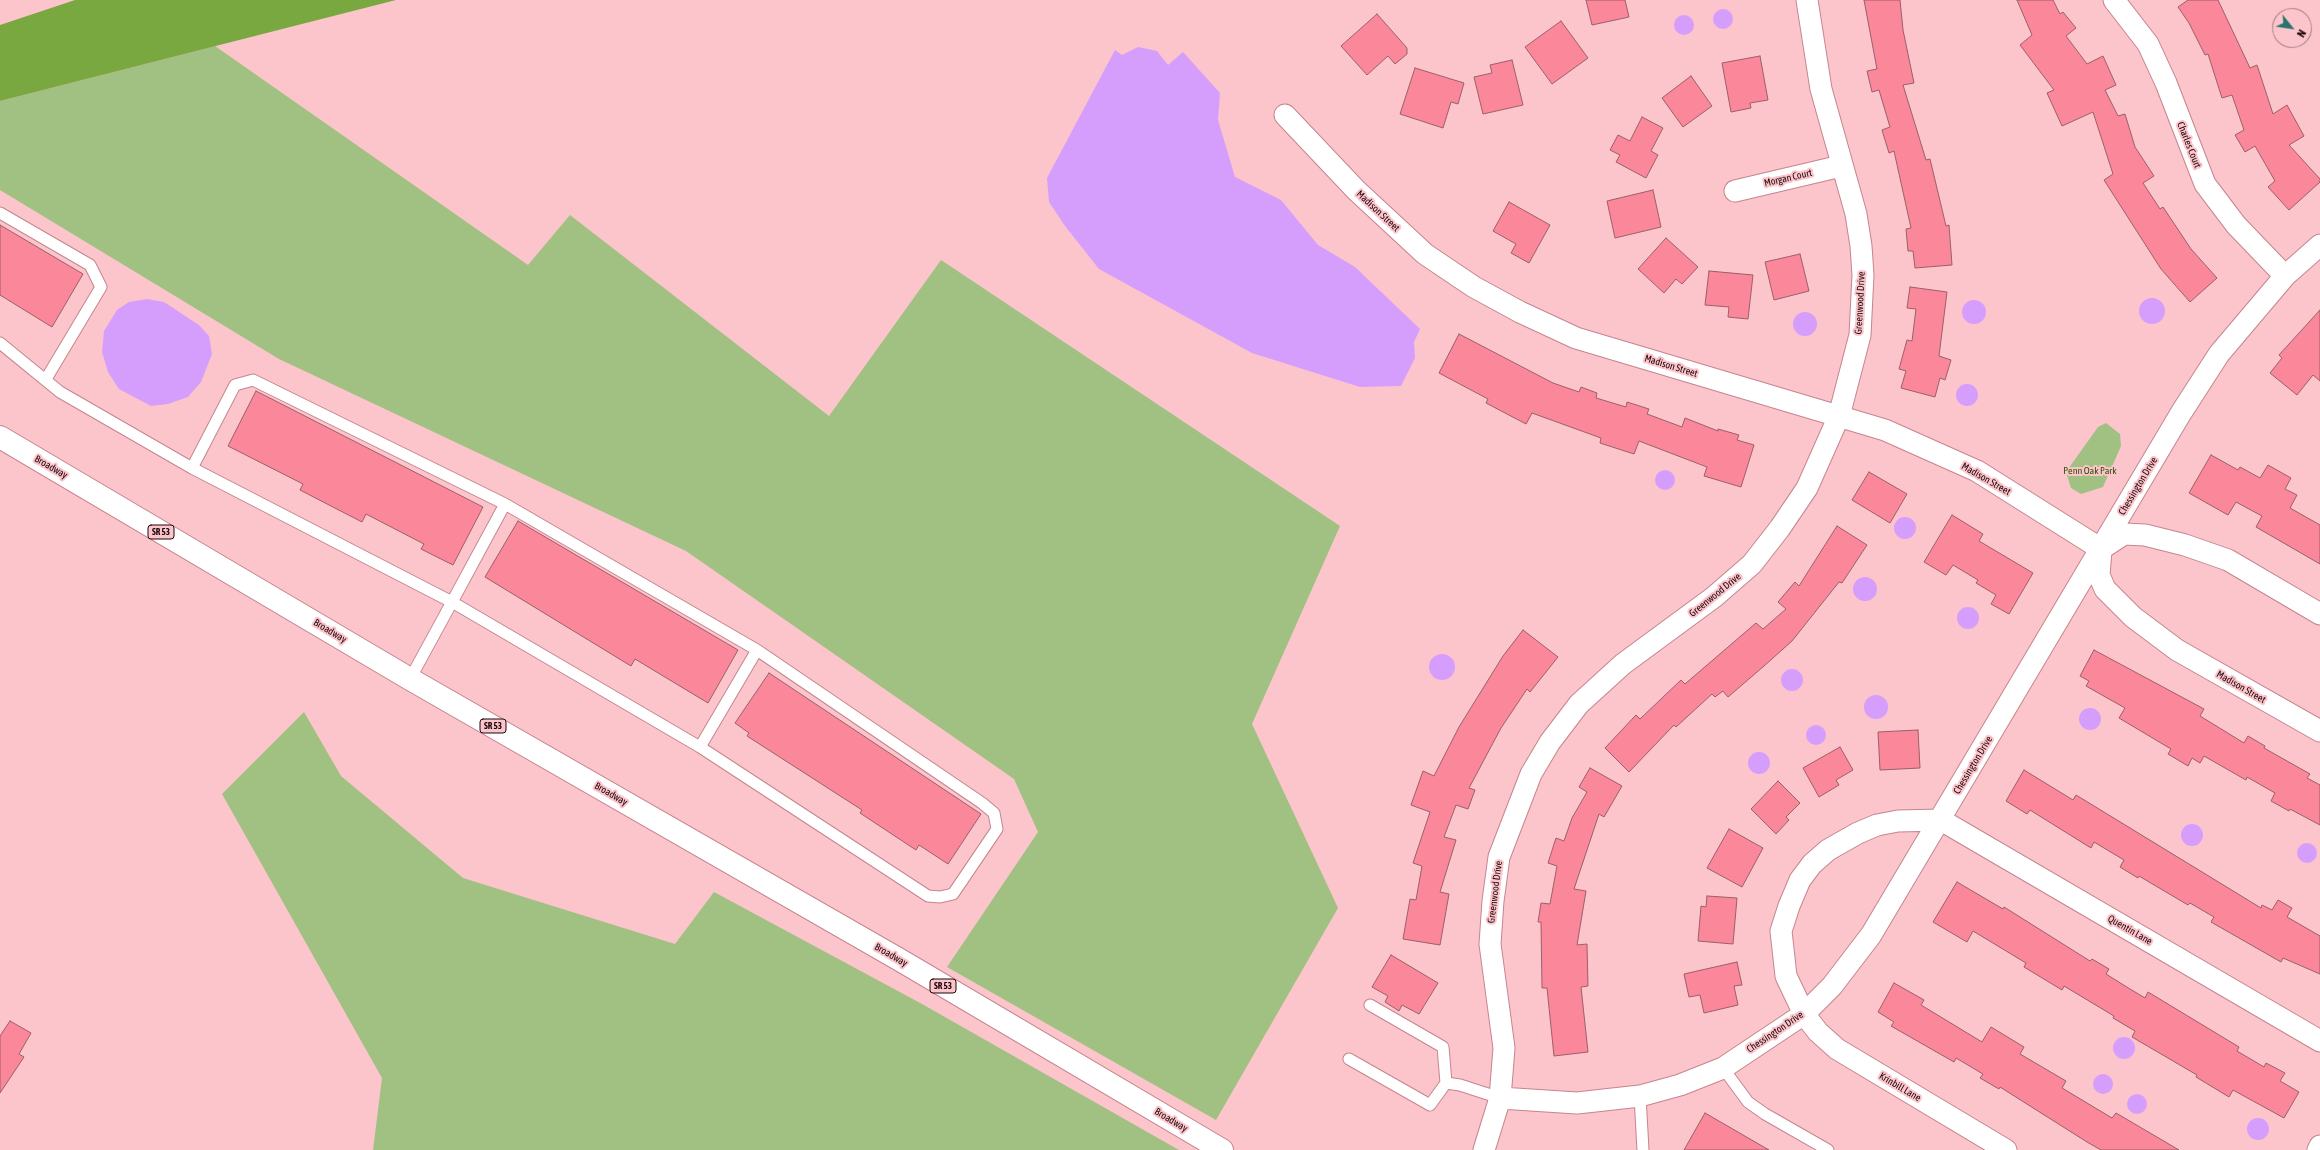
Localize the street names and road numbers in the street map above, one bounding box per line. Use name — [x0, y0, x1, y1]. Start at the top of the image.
street label: Charles Court — [2174, 120, 2204, 170]
street label: Morgan Court — [1763, 167, 1813, 189]
street label: Madison Street — [1354, 188, 1402, 234]
street label: Greenwood Drive — [1852, 271, 1868, 335]
street label: Madison Street — [1643, 352, 1699, 380]
street label: Broadway — [32, 453, 70, 481]
street label: Chessington Drive — [2116, 455, 2160, 517]
street label: Madison Street — [1959, 460, 2013, 498]
road number: SR 53 — [148, 525, 174, 539]
street label: Greenwood Drive — [1687, 571, 1743, 619]
street label: Broadway — [311, 616, 349, 646]
street label: Madison Street — [2214, 668, 2268, 706]
road number: SR 53 — [480, 719, 506, 733]
street label: Chessington Drive — [1951, 734, 1995, 796]
street label: Broadway — [592, 780, 630, 808]
street label: Greenwood Drive — [1485, 860, 1505, 924]
street label: Quentin Lane — [2106, 912, 2154, 948]
street label: Broadway — [872, 941, 910, 969]
road number: SR 53 — [930, 979, 956, 993]
street label: Chessington Drive — [1744, 1009, 1806, 1055]
street label: Krinbill Lane — [1877, 1070, 1923, 1104]
street label: Broadway — [1152, 1105, 1190, 1135]

